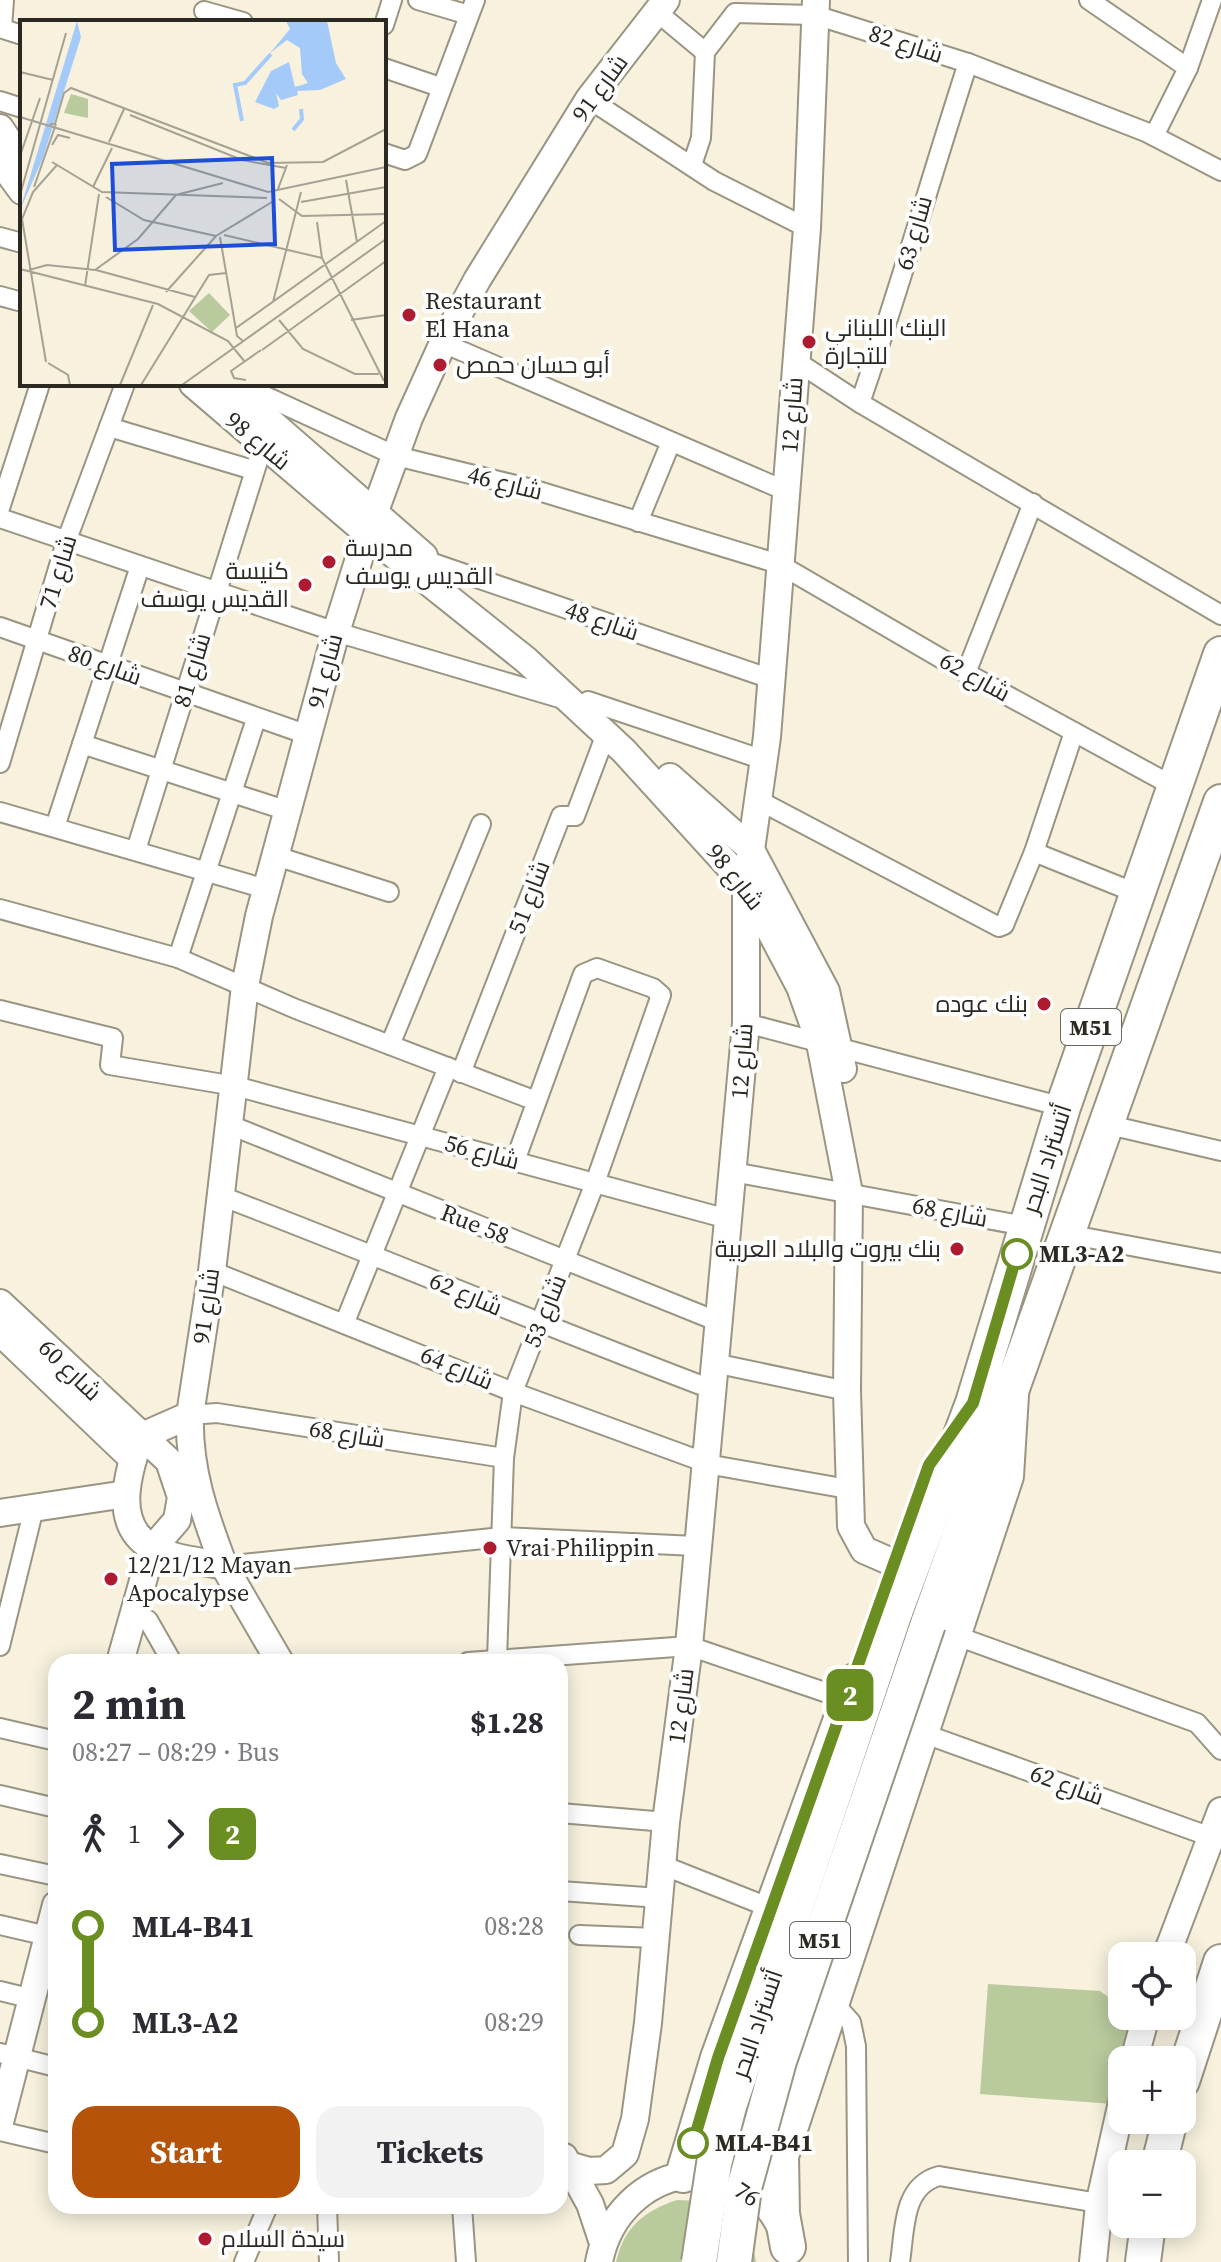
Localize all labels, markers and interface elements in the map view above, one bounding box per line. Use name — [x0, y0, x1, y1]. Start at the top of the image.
street label: شارع 82 — [865, 16, 947, 71]
inset map — [20, 20, 386, 386]
street label: شارع 91 — [564, 47, 635, 128]
street label: شارع 63 — [887, 192, 940, 274]
place label: Restaurant El Hana — [425, 284, 541, 345]
marker: Restaurant El Hana — [400, 306, 418, 324]
place label: البنك اللبناني للتجارة — [825, 311, 947, 372]
marker: البنك اللبناني للتجارة — [800, 333, 818, 351]
place label: أبو حسان حمص — [456, 348, 610, 381]
marker: أبو حسان حمص — [431, 356, 449, 374]
street label: شارع 12 — [772, 376, 811, 454]
street label: شارع 98 — [219, 404, 298, 478]
street label: شارع 46 — [464, 457, 546, 508]
street label: شارع 71 — [31, 531, 84, 613]
place label: مدرسة القديس يوسف — [345, 531, 494, 592]
marker: مدرسة القديس يوسف — [320, 553, 338, 571]
place label: كنيسة القديس يوسف — [140, 554, 289, 615]
marker: كنيسة القديس يوسف — [296, 576, 314, 594]
street label: شارع 48 — [561, 593, 644, 649]
street label: شارع 81 — [165, 629, 218, 711]
street label: شارع 91 — [299, 630, 350, 712]
street label: شارع 80 — [64, 636, 147, 693]
street label: شارع 62 — [934, 644, 1017, 709]
street label: شارع 98 — [699, 837, 772, 917]
street label: شارع 51 — [499, 855, 558, 938]
place label: بنك عوده — [936, 987, 1028, 1020]
marker: بنك عوده — [1035, 995, 1053, 1013]
road number: M51 — [1061, 1009, 1121, 1045]
street label: شارع 12 — [722, 1022, 761, 1100]
street label: أتستراد البحر — [1013, 1100, 1080, 1220]
street label: شارع 56 — [441, 1126, 523, 1177]
street label: شارع 68 — [910, 1188, 991, 1235]
street label: Rue 58 — [436, 1195, 514, 1252]
place label: بنك بيروت والبلاد العربية — [715, 1232, 941, 1265]
place label: ML3-A2 — [1039, 1237, 1124, 1270]
marker: ML3-A2 — [1002, 1239, 1032, 1269]
marker: بنك بيروت والبلاد العربية — [948, 1240, 966, 1258]
street label: شارع 62 — [425, 1263, 508, 1324]
street label: شارع 91 — [184, 1266, 227, 1346]
street label: شارع 53 — [515, 1269, 574, 1352]
street label: شارع 60 — [32, 1331, 109, 1408]
street label: شارع 64 — [416, 1337, 499, 1398]
street label: شارع 68 — [307, 1411, 387, 1456]
place label: Vrai Philippin — [506, 1531, 655, 1564]
marker: Vrai Philippin — [481, 1539, 499, 1557]
place label: 12/21/12 Mayan Apocalypse — [127, 1548, 292, 1609]
marker: 12/21/12 Mayan Apocalypse — [102, 1570, 120, 1588]
street label: شارع 12 — [659, 1666, 702, 1746]
line badge: 2 — [824, 1669, 876, 1721]
text: 2 min — [72, 1673, 186, 1734]
text: 2 — [842, 1676, 858, 1714]
text: $1.28 — [470, 1702, 544, 1743]
text: 08:27 – 08:29 · Bus — [72, 1734, 279, 1770]
street label: شارع 62 — [1026, 1756, 1109, 1813]
icon: walk — [72, 1812, 116, 1856]
icon: forward — [153, 1812, 197, 1856]
text: 2 — [225, 1815, 240, 1853]
text: 1 — [128, 1816, 141, 1852]
text: ML4-B41 — [132, 1906, 255, 1947]
text: 08:28 — [484, 1908, 544, 1944]
road number: M51 — [790, 1922, 850, 1958]
map controls — [1108, 1942, 1196, 2238]
button: locate — [1108, 1942, 1196, 2030]
street label: أتستراد البحر — [722, 1965, 791, 2085]
text: ML3-A2 — [132, 2002, 239, 2043]
text: 08:29 — [484, 2004, 544, 2040]
button: + — [1108, 2046, 1196, 2134]
button: Start — [72, 2106, 300, 2198]
button: Tickets — [316, 2106, 544, 2198]
place label: ML4-B41 — [715, 2126, 813, 2159]
marker: ML4-B41 — [678, 2128, 708, 2158]
button: − — [1108, 2150, 1196, 2238]
street label: 76 — [728, 2173, 766, 2214]
place label: سيدة السلام — [221, 2222, 345, 2255]
marker: سيدة السلام — [196, 2230, 214, 2248]

